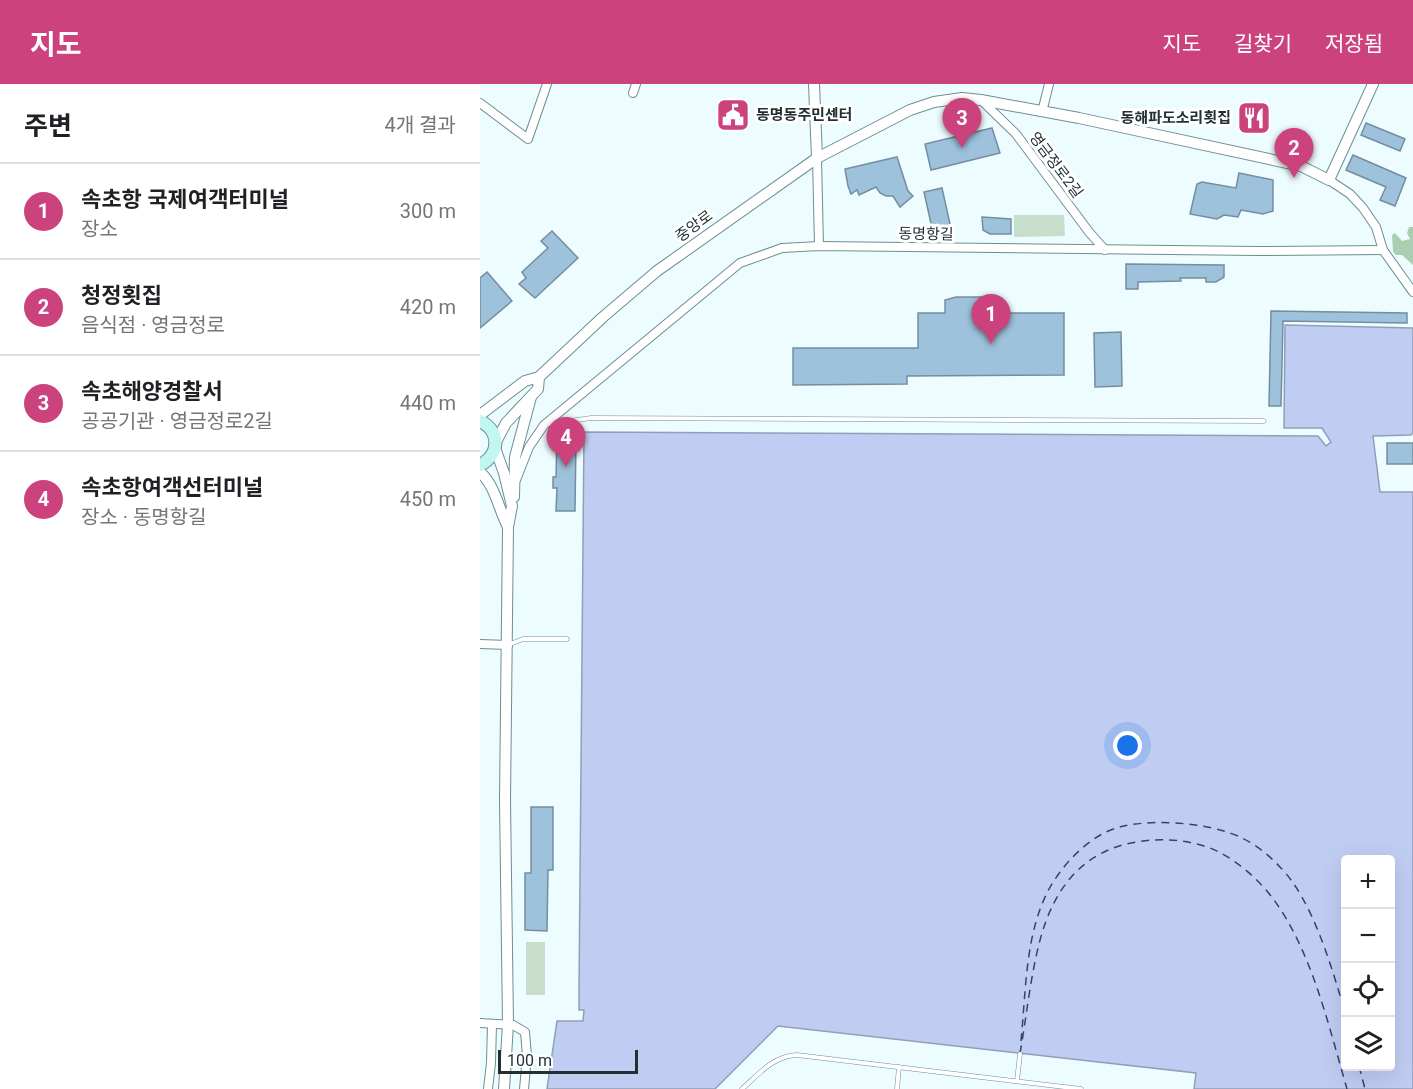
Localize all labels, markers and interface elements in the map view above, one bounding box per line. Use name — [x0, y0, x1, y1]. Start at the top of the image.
text: 지도 — [30, 28, 82, 61]
text: 지도 — [1162, 32, 1201, 56]
text: 길찾기 — [1234, 32, 1292, 56]
text: 저장됨 — [1325, 32, 1383, 56]
public building icon: 동명동주민센터 — [715, 97, 751, 133]
pin: 3 — [942, 98, 982, 148]
restaurant icon: 동해파도소리횟집 — [1236, 100, 1272, 136]
place label: 동명동주민센터 — [756, 106, 853, 124]
place label: 동해파도소리횟집 — [1121, 109, 1231, 127]
text: 주변 — [24, 111, 72, 141]
text: 4개 결과 — [385, 113, 456, 137]
pin: 2 — [1274, 128, 1314, 178]
street label: 영금정로2길 — [1026, 129, 1086, 201]
text: 속초항 국제여객터미널 — [81, 187, 289, 212]
text: 1 — [38, 199, 49, 223]
text: 300 m — [400, 199, 456, 223]
street label: 중앙로 — [672, 207, 716, 245]
text: 장소 — [81, 217, 118, 241]
street label: 동명항길 — [898, 225, 954, 243]
text: 청정횟집 — [81, 283, 162, 308]
pin: 1 — [972, 294, 1010, 344]
text: 2 — [38, 295, 49, 319]
text: 420 m — [400, 295, 456, 319]
text: 음식점 · 영금정로 — [81, 313, 225, 337]
text: 속초해양경찰서 — [81, 379, 223, 404]
text: 3 — [38, 391, 49, 415]
text: 440 m — [400, 391, 456, 415]
text: 공공기관 · 영금정로2길 — [81, 409, 273, 433]
pin: 4 — [546, 418, 586, 467]
text: 속초항여객선터미널 — [81, 475, 263, 500]
text: 4 — [38, 487, 49, 511]
text: 450 m — [400, 487, 456, 511]
text: 장소 · 동명항길 — [81, 505, 207, 529]
your location — [1113, 731, 1142, 760]
map controls — [1341, 855, 1395, 1071]
button: + — [1341, 855, 1395, 909]
button: − — [1341, 909, 1395, 963]
button: locate — [1341, 963, 1395, 1017]
button: layers — [1341, 1017, 1395, 1071]
scale bar — [498, 1047, 638, 1074]
text: 100 m — [507, 1051, 552, 1070]

